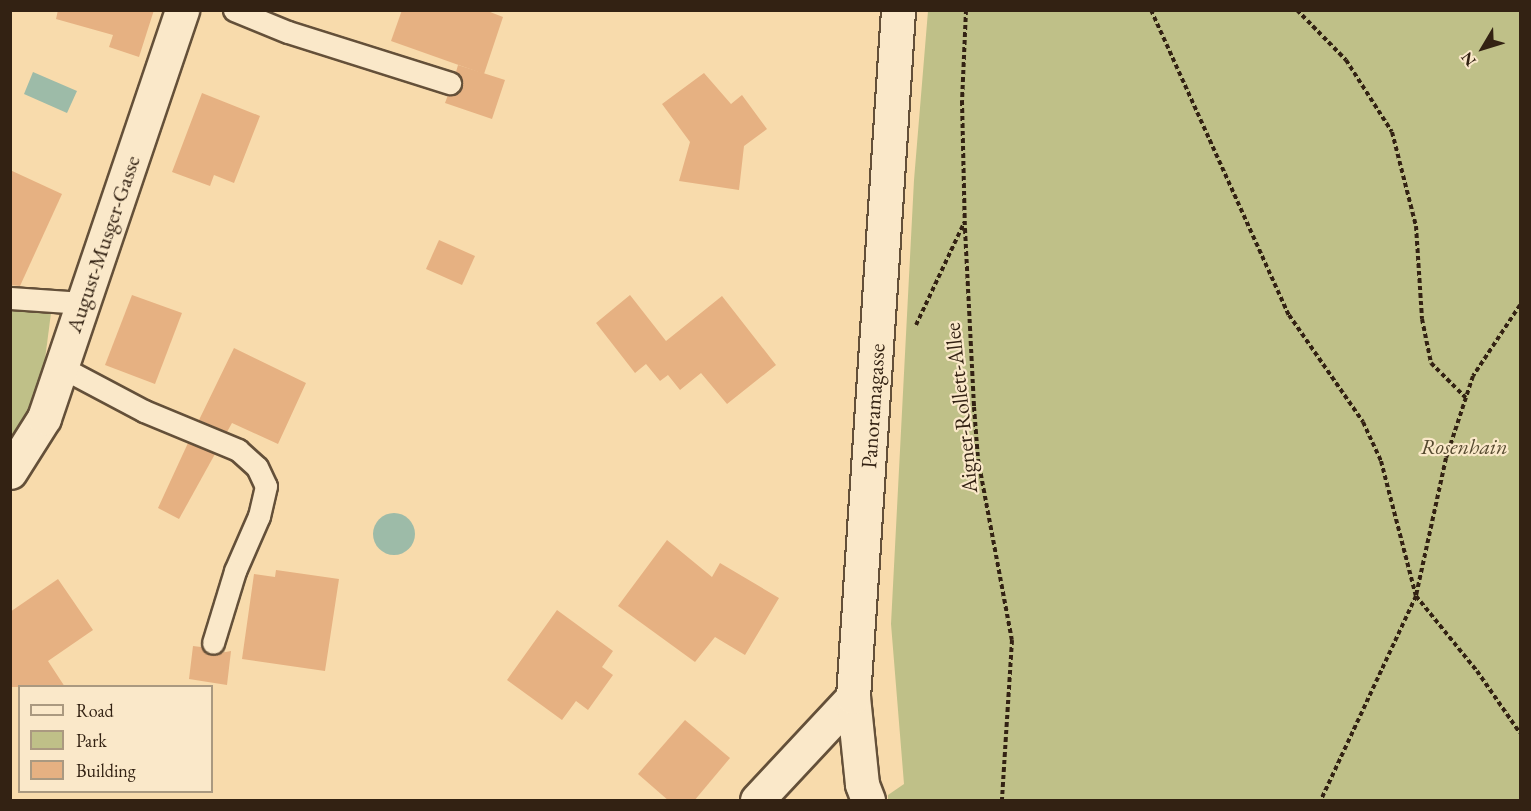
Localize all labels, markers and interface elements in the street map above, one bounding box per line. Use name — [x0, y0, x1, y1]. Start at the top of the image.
north arrow — [1453, 18, 1513, 78]
text: N — [1456, 48, 1481, 71]
street label: August-Musger-Gasse — [60, 152, 146, 336]
street label: Aigner-Rollett-Allee — [939, 321, 983, 495]
street label: Panoramagasse — [855, 342, 891, 470]
park label: Rosenhain — [1420, 434, 1508, 460]
legend — [18, 685, 213, 793]
text: Road — [76, 699, 114, 722]
text: Park — [76, 729, 107, 752]
text: Building — [76, 759, 136, 782]

